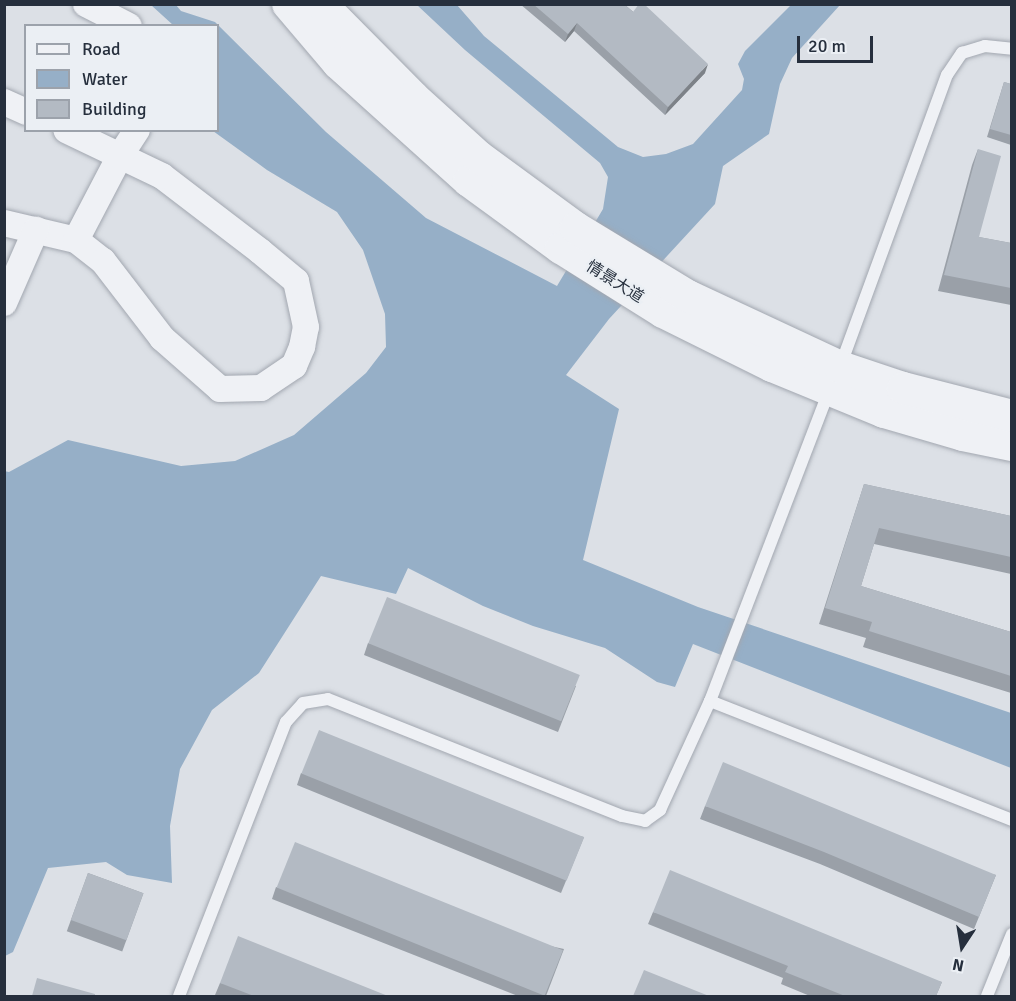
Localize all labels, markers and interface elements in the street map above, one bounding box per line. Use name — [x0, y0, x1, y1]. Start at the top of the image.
legend — [24, 24, 219, 132]
scale bar — [800, 24, 876, 62]
text: 20 m — [808, 35, 846, 57]
text: Road — [82, 38, 121, 60]
text: Water — [82, 68, 127, 90]
text: Building — [82, 98, 146, 120]
street label: 情景大道 — [583, 257, 647, 307]
north arrow — [932, 917, 992, 977]
text: N — [951, 954, 966, 976]

